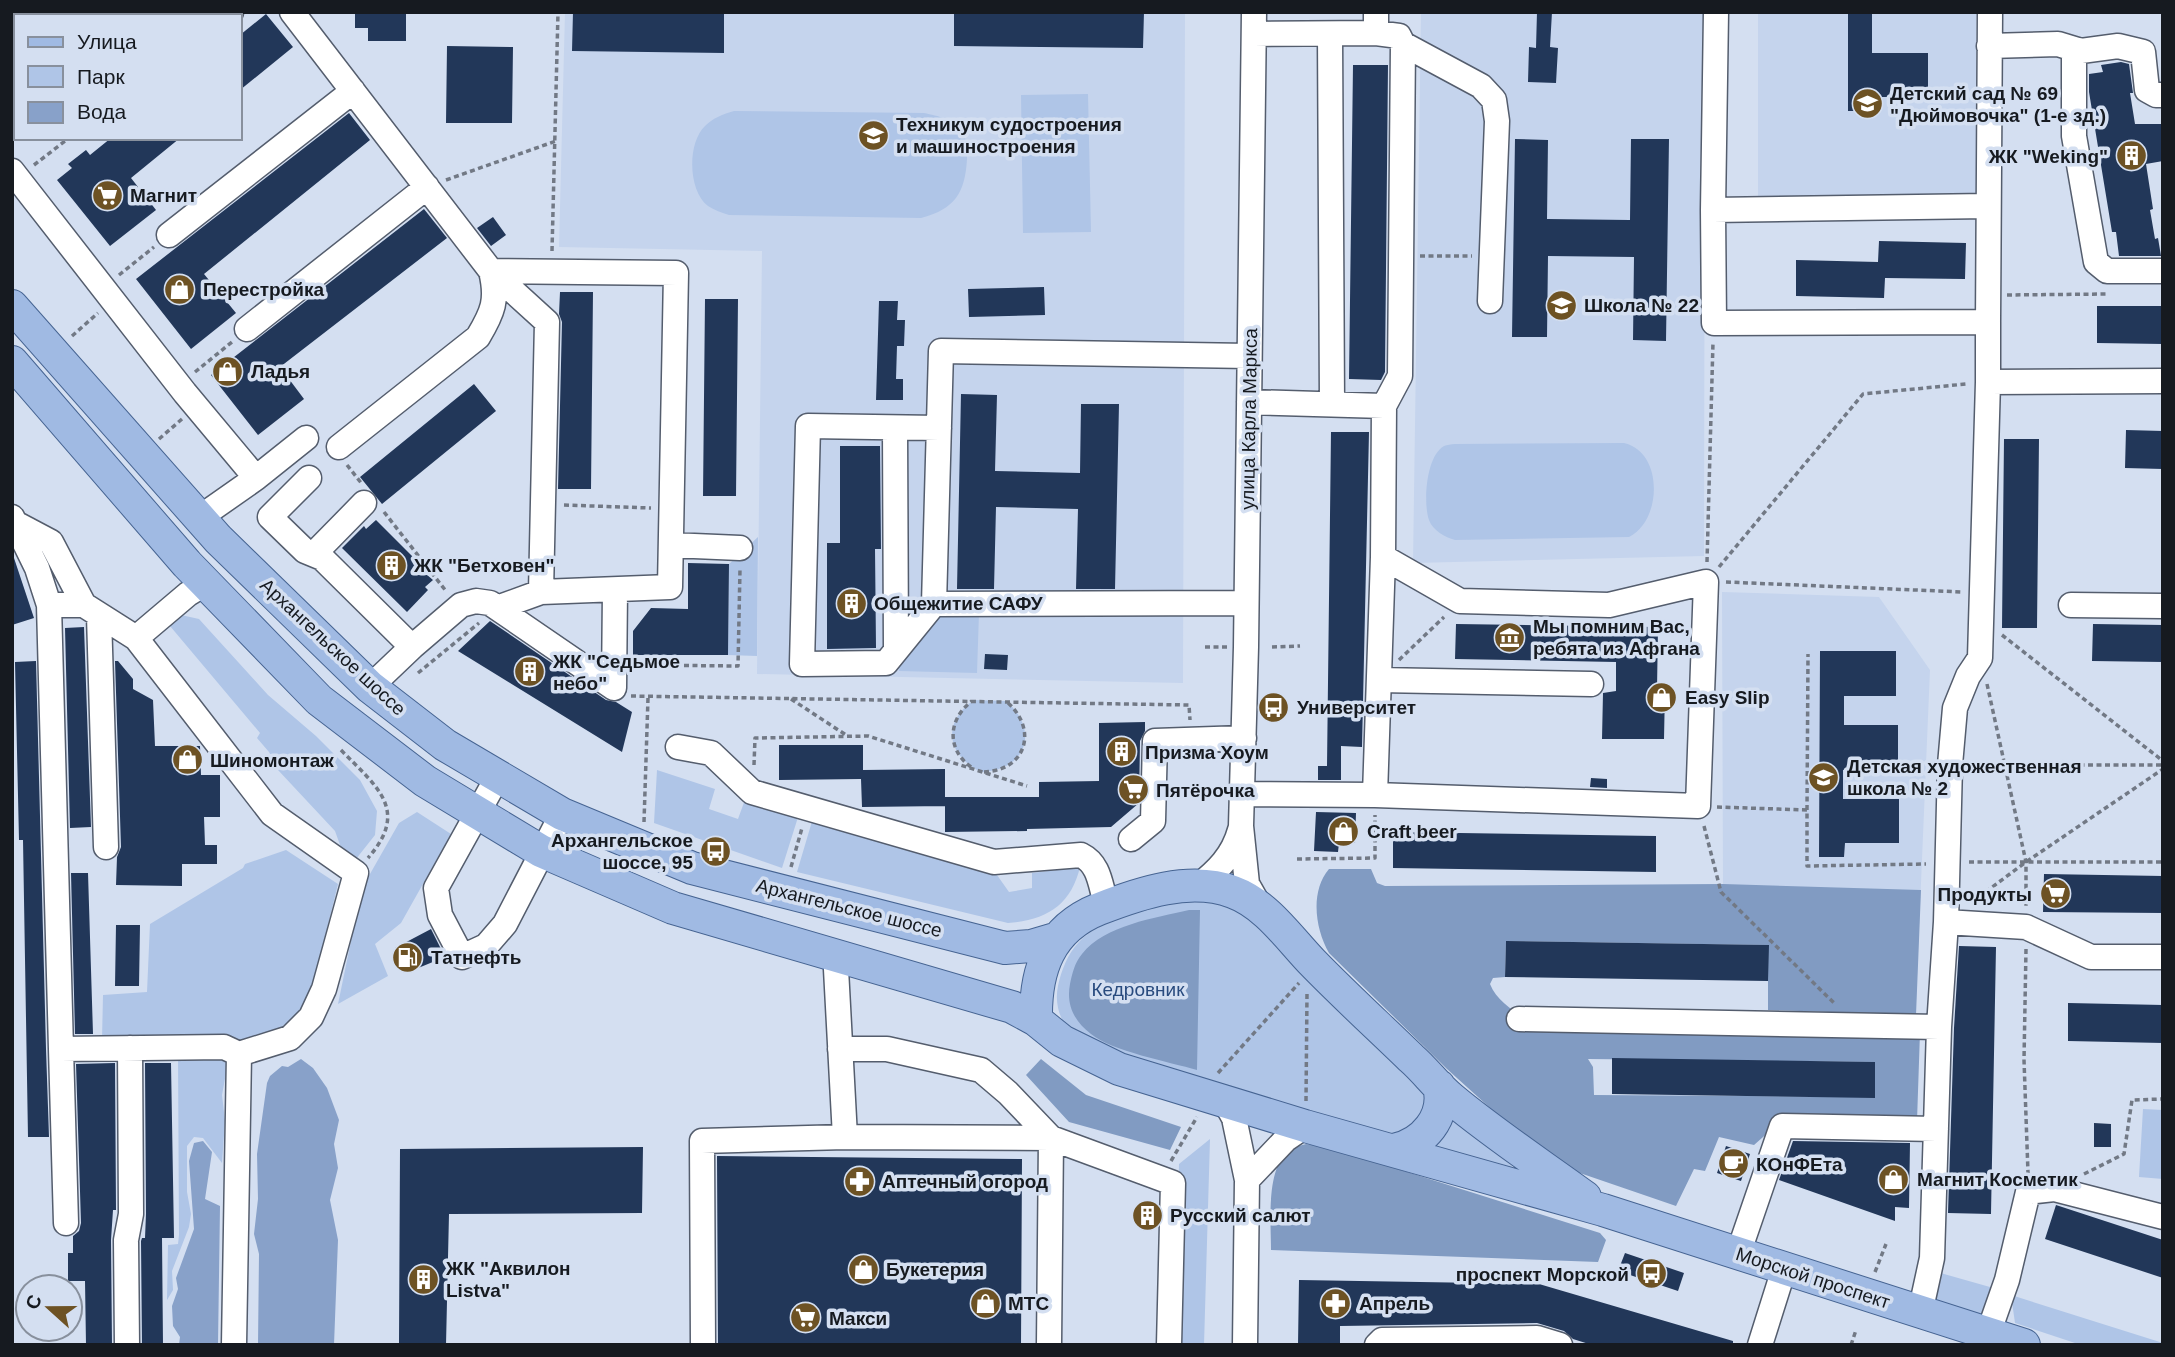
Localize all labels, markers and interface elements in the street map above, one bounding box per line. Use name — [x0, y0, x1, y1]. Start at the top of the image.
legend — [14, 14, 242, 140]
text: Улица — [77, 30, 137, 53]
text: Парк — [77, 65, 125, 88]
place label: Детский сад № 69 "Дюймовочка" (1-е зд.) — [1890, 83, 2106, 126]
school or university icon: Детский сад № 69 "Дюймовочка" (1-е зд.) — [1850, 87, 1884, 121]
text: Вода — [77, 100, 126, 123]
place label: Техникум судостроения и машиностроения — [896, 114, 1122, 157]
school or university icon: Техникум судостроения и машиностроения — [856, 118, 890, 152]
building icon: ЖК "Weking" — [2114, 139, 2148, 173]
place label: ЖК "Weking" — [1988, 146, 2108, 167]
supermarket icon: Магнит — [90, 178, 124, 212]
place label: Магнит — [130, 185, 197, 206]
shop icon: Перестройка — [163, 272, 197, 306]
place label: Перестройка — [203, 279, 324, 300]
school or university icon: Школа № 22 — [1544, 288, 1578, 322]
place label: Школа № 22 — [1584, 295, 1699, 316]
street label: улица Карла Маркса — [1237, 328, 1261, 510]
shop icon: Ладья — [211, 354, 245, 388]
place label: Ладья — [251, 361, 310, 382]
building icon: ЖК "Бетховен" — [374, 548, 408, 582]
place label: ЖК "Бетховен" — [413, 555, 555, 576]
street label: Архангельское шоссе — [256, 574, 410, 720]
building icon: Общежитие САФУ — [834, 586, 868, 620]
place label: Общежитие САФУ — [874, 593, 1043, 614]
place label: Мы помним Вас, ребята из Афгана — [1533, 616, 1700, 659]
museum icon: Мы помним Вас, ребята из Афгана — [1493, 620, 1527, 654]
place label: ЖК "Седьмое небо" — [552, 651, 680, 694]
building icon: ЖК "Седьмое небо" — [513, 655, 547, 689]
shop icon: Easy Slip — [1645, 680, 1679, 714]
place label: Easy Slip — [1685, 687, 1770, 708]
bus stop icon: Университет — [1257, 690, 1291, 724]
place label: Университет — [1297, 697, 1416, 718]
building icon: Призма Хоум — [1105, 735, 1139, 769]
place label: Призма Хоум — [1145, 742, 1269, 763]
shop icon: Шиномонтаж — [170, 743, 204, 777]
place label: Шиномонтаж — [210, 750, 334, 771]
place label: Детская художественная школа № 2 — [1847, 756, 2081, 799]
school or university icon: Детская художественная школа № 2 — [1807, 760, 1841, 794]
supermarket icon: Пятёрочка — [1116, 773, 1150, 807]
place label: Пятёрочка — [1156, 780, 1255, 801]
shop icon: Craft beer — [1327, 814, 1361, 848]
place label: Craft beer — [1367, 821, 1457, 842]
place label: Архангельское шоссе, 95 — [551, 830, 693, 873]
bus stop icon: Архангельское шоссе, 95 — [699, 834, 733, 868]
street label: Архангельское шоссе — [754, 875, 944, 941]
supermarket icon: Продукты — [2038, 877, 2072, 911]
place label: Продукты — [1937, 884, 2032, 905]
fuel station icon: Татнефть — [391, 940, 425, 974]
place label: Татнефть — [431, 947, 521, 968]
park label: Кедровник — [1092, 979, 1185, 1000]
cafe icon: КОнФЕта — [1716, 1147, 1750, 1181]
place label: КОнФЕта — [1756, 1154, 1843, 1175]
shop icon: Магнит Косметик — [1877, 1162, 1911, 1196]
pharmacy icon: Аптечный огород — [842, 1164, 876, 1198]
place label: Магнит Косметик — [1917, 1169, 2078, 1190]
place label: Аптечный огород — [882, 1171, 1048, 1192]
building icon: Русский салют — [1130, 1198, 1164, 1232]
place label: Русский салют — [1170, 1205, 1311, 1226]
street label: Морской проспект — [1733, 1243, 1893, 1313]
shop icon: Букетерия — [846, 1252, 880, 1286]
bus stop icon: проспект Морской — [1635, 1257, 1669, 1291]
place label: ЖК "Аквилон Listva" — [445, 1258, 571, 1301]
place label: Букетерия — [886, 1259, 984, 1280]
building icon: ЖК "Аквилон Listva" — [406, 1262, 440, 1296]
place label: проспект Морской — [1456, 1264, 1629, 1285]
north arrow — [14, 1273, 84, 1343]
shop icon: МТС — [968, 1286, 1002, 1320]
pharmacy icon: Апрель — [1319, 1286, 1353, 1320]
text: С — [21, 1292, 46, 1312]
place label: МТС — [1008, 1293, 1049, 1314]
place label: Апрель — [1359, 1293, 1430, 1314]
supermarket icon: Макси — [789, 1301, 823, 1335]
place label: Макси — [829, 1308, 887, 1329]

